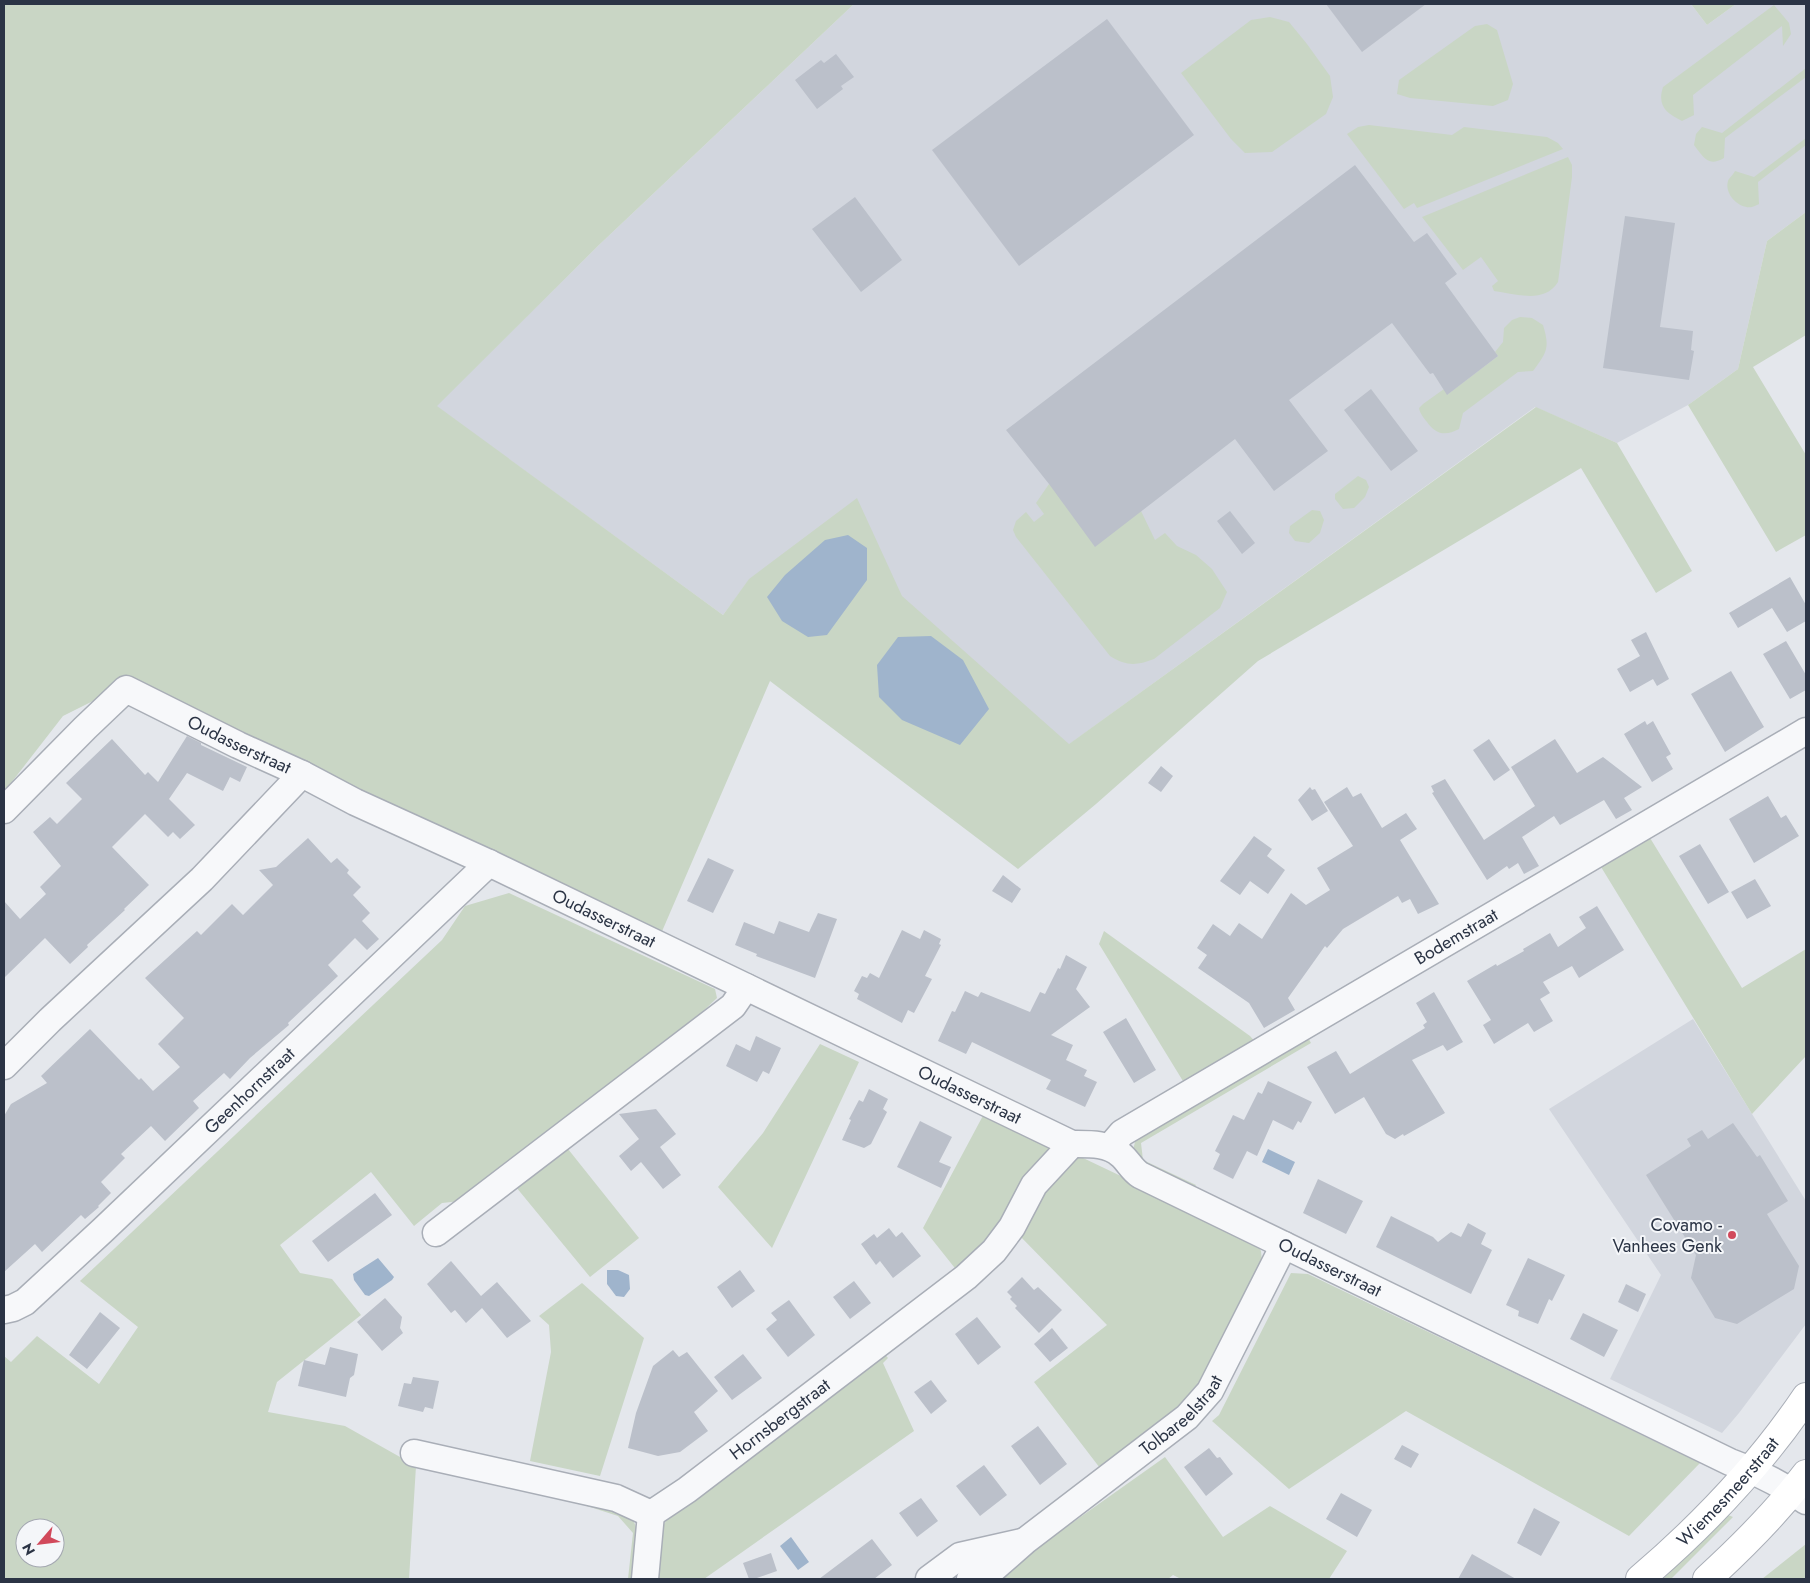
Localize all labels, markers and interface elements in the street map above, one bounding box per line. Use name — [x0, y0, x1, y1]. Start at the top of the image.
street label: Oudasserstraat — [183, 709, 296, 781]
street label: Oudasserstraat — [548, 882, 661, 955]
street label: Bodemstraat — [1409, 902, 1503, 971]
street label: Geenhornstraat — [198, 1041, 301, 1140]
street label: Oudasserstraat — [913, 1059, 1026, 1131]
place label: Covamo - Vanhees Genk — [1613, 1212, 1722, 1259]
marker: Covamo - Vanhees Genk — [1726, 1229, 1738, 1241]
street label: Oudasserstraat — [1274, 1231, 1387, 1304]
street label: Tolbareelstraat — [1134, 1370, 1229, 1462]
street label: Hornsbergstraat — [724, 1372, 836, 1466]
street label: Wiemesmeerstraat — [1671, 1431, 1786, 1553]
north arrow — [15, 1518, 65, 1568]
text: N — [17, 1539, 40, 1559]

